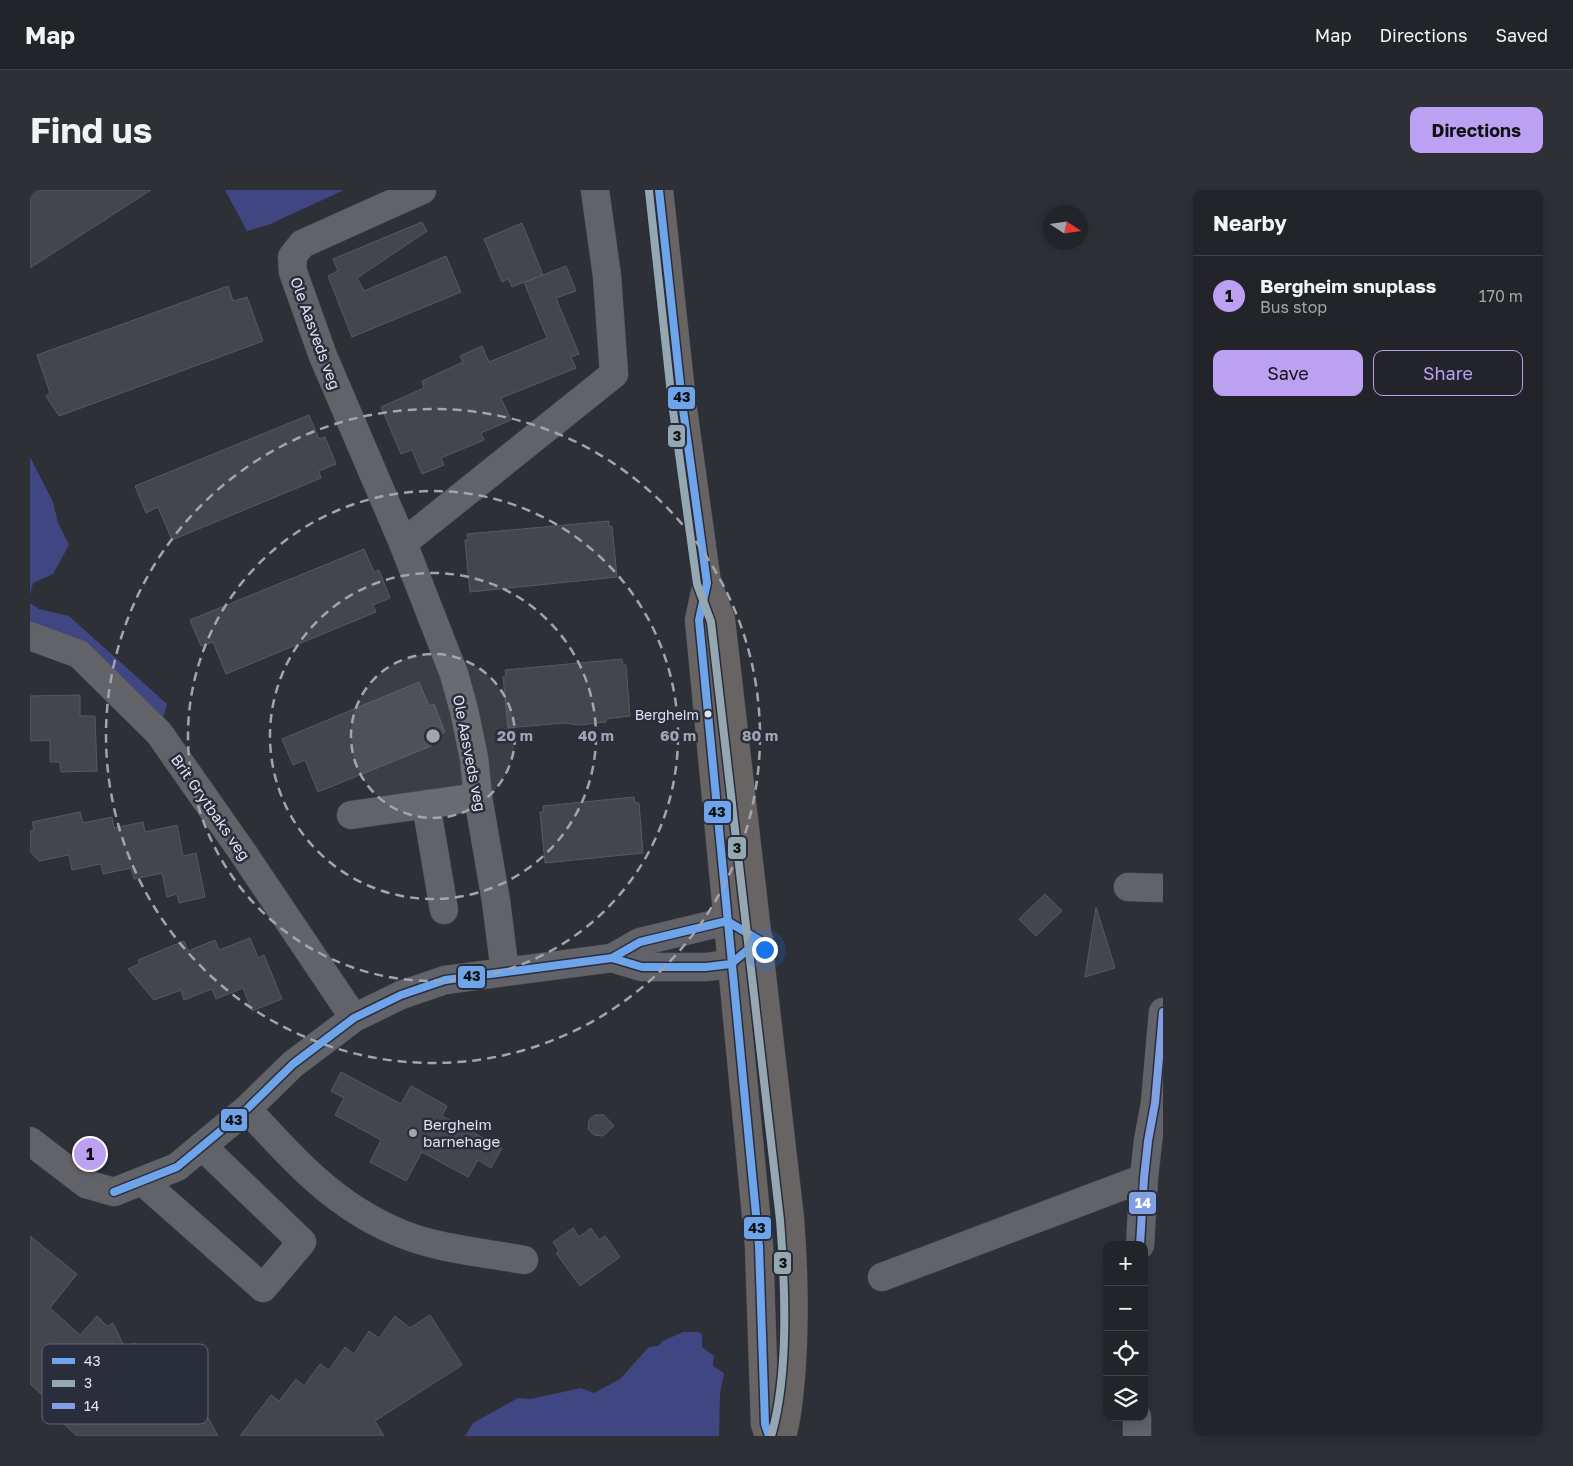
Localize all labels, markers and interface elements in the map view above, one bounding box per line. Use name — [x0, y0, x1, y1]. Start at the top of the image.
text: Map — [25, 20, 75, 49]
text: Map — [1315, 24, 1351, 46]
text: Directions — [1379, 24, 1467, 46]
text: Saved — [1495, 24, 1548, 46]
button: Directions — [1410, 107, 1543, 153]
text: Find us — [30, 109, 152, 151]
north arrow — [1043, 205, 1088, 250]
text: Nearby — [1213, 210, 1287, 236]
street label: Ole Aasveds veg — [287, 274, 345, 392]
text: Bergheim snuplass — [1260, 274, 1437, 297]
text: 1 — [1225, 286, 1233, 306]
text: 170 m — [1479, 286, 1523, 306]
text: Bus stop — [1260, 297, 1327, 317]
button: Save — [1213, 350, 1363, 396]
button: Share — [1373, 350, 1523, 396]
line badge: 43 — [667, 386, 696, 410]
text: 43 — [673, 388, 691, 405]
line badge: 3 — [667, 424, 686, 448]
text: 3 — [673, 427, 681, 444]
street label: Ole Aasveds veg — [450, 693, 490, 813]
place label: Bergheim — [635, 706, 699, 723]
marker: Bergheim — [703, 709, 713, 719]
text: 20 m — [497, 726, 533, 744]
text: 40 m — [578, 726, 614, 744]
text: 60 m — [660, 726, 696, 744]
text: 80 m — [742, 726, 778, 744]
centre of rings — [424, 727, 442, 745]
street label: Brit Grytbaks veg — [168, 751, 254, 863]
line badge: 43 — [703, 800, 732, 824]
text: 43 — [708, 803, 726, 820]
line badge: 3 — [727, 836, 747, 860]
text: 3 — [733, 839, 741, 856]
your location — [752, 937, 778, 963]
line badge: 43 — [457, 965, 486, 989]
text: 43 — [463, 967, 481, 984]
line badge: 43 — [220, 1108, 248, 1132]
text: 43 — [225, 1111, 243, 1128]
place label: Bergheim barnehage — [423, 1115, 500, 1150]
marker: Bergheim barnehage — [407, 1127, 419, 1139]
pin: 1 — [74, 1135, 106, 1173]
line badge: 14 — [1128, 1191, 1157, 1215]
text: 14 — [1135, 1194, 1151, 1211]
line badge: 43 — [743, 1216, 772, 1240]
text: 43 — [748, 1219, 766, 1236]
map controls — [1103, 1241, 1148, 1421]
button: + — [1103, 1241, 1148, 1286]
line badge: 3 — [773, 1251, 792, 1275]
text: 3 — [779, 1254, 787, 1271]
button: − — [1103, 1286, 1148, 1331]
button: locate — [1103, 1331, 1148, 1376]
legend — [42, 1344, 208, 1424]
text: 43 — [84, 1352, 101, 1369]
text: 3 — [84, 1374, 92, 1391]
button: layers — [1103, 1376, 1148, 1421]
text: 14 — [84, 1397, 99, 1414]

